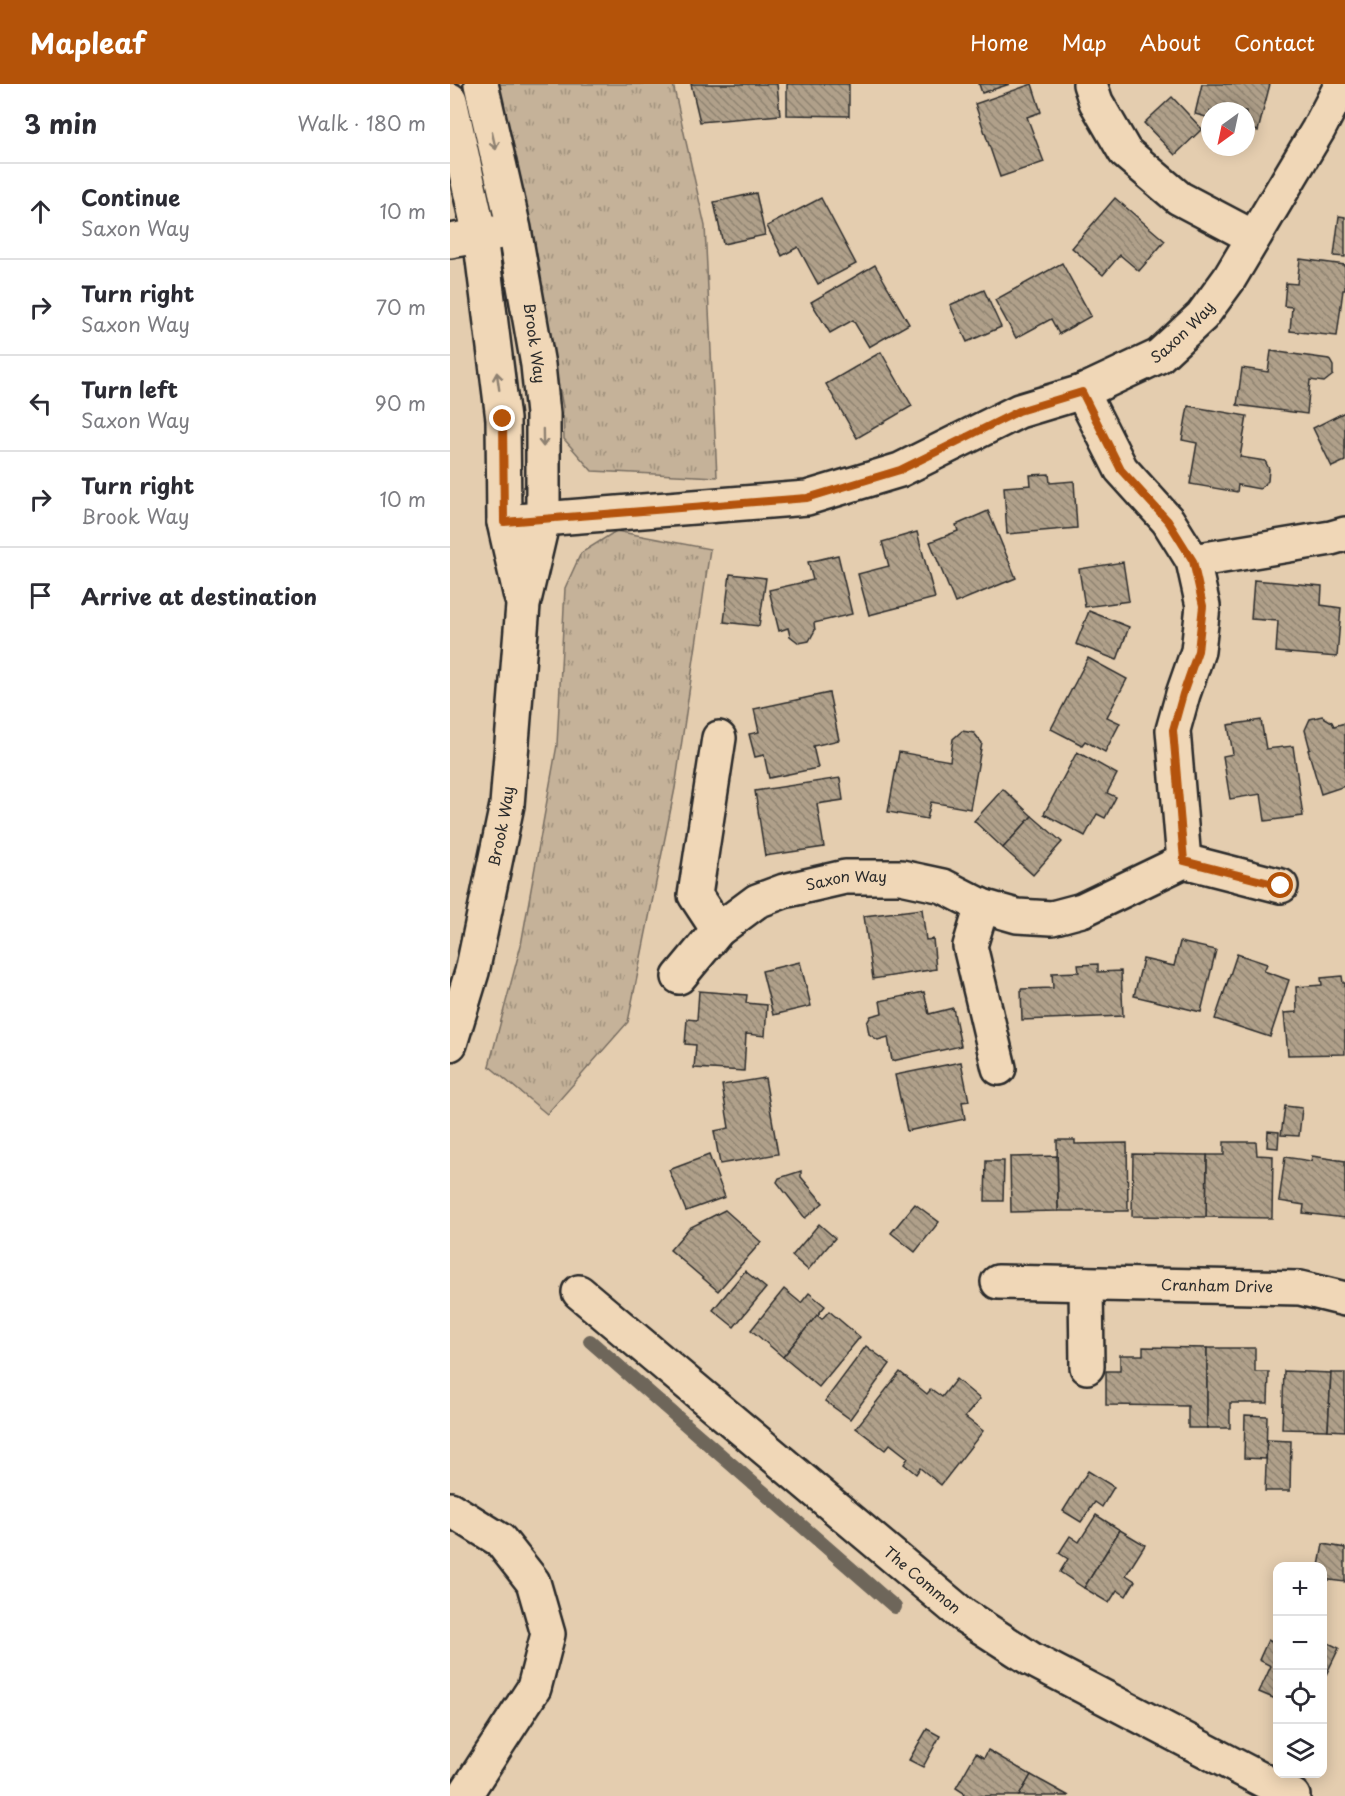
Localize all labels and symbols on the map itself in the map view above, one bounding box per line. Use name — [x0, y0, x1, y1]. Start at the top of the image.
north arrow — [1201, 102, 1255, 156]
one-way arrow — [489, 131, 500, 150]
street label: Saxon Way — [1147, 296, 1219, 368]
street label: Brook Way — [518, 301, 553, 385]
one-way arrow — [493, 372, 504, 391]
route end — [489, 405, 515, 431]
one-way arrow — [537, 428, 549, 448]
street label: Brook Way — [481, 785, 518, 868]
street label: Saxon Way — [803, 864, 887, 896]
route start — [1267, 872, 1293, 898]
street label: Cranham Drive — [1161, 1272, 1273, 1297]
street label: The Common — [879, 1540, 966, 1618]

